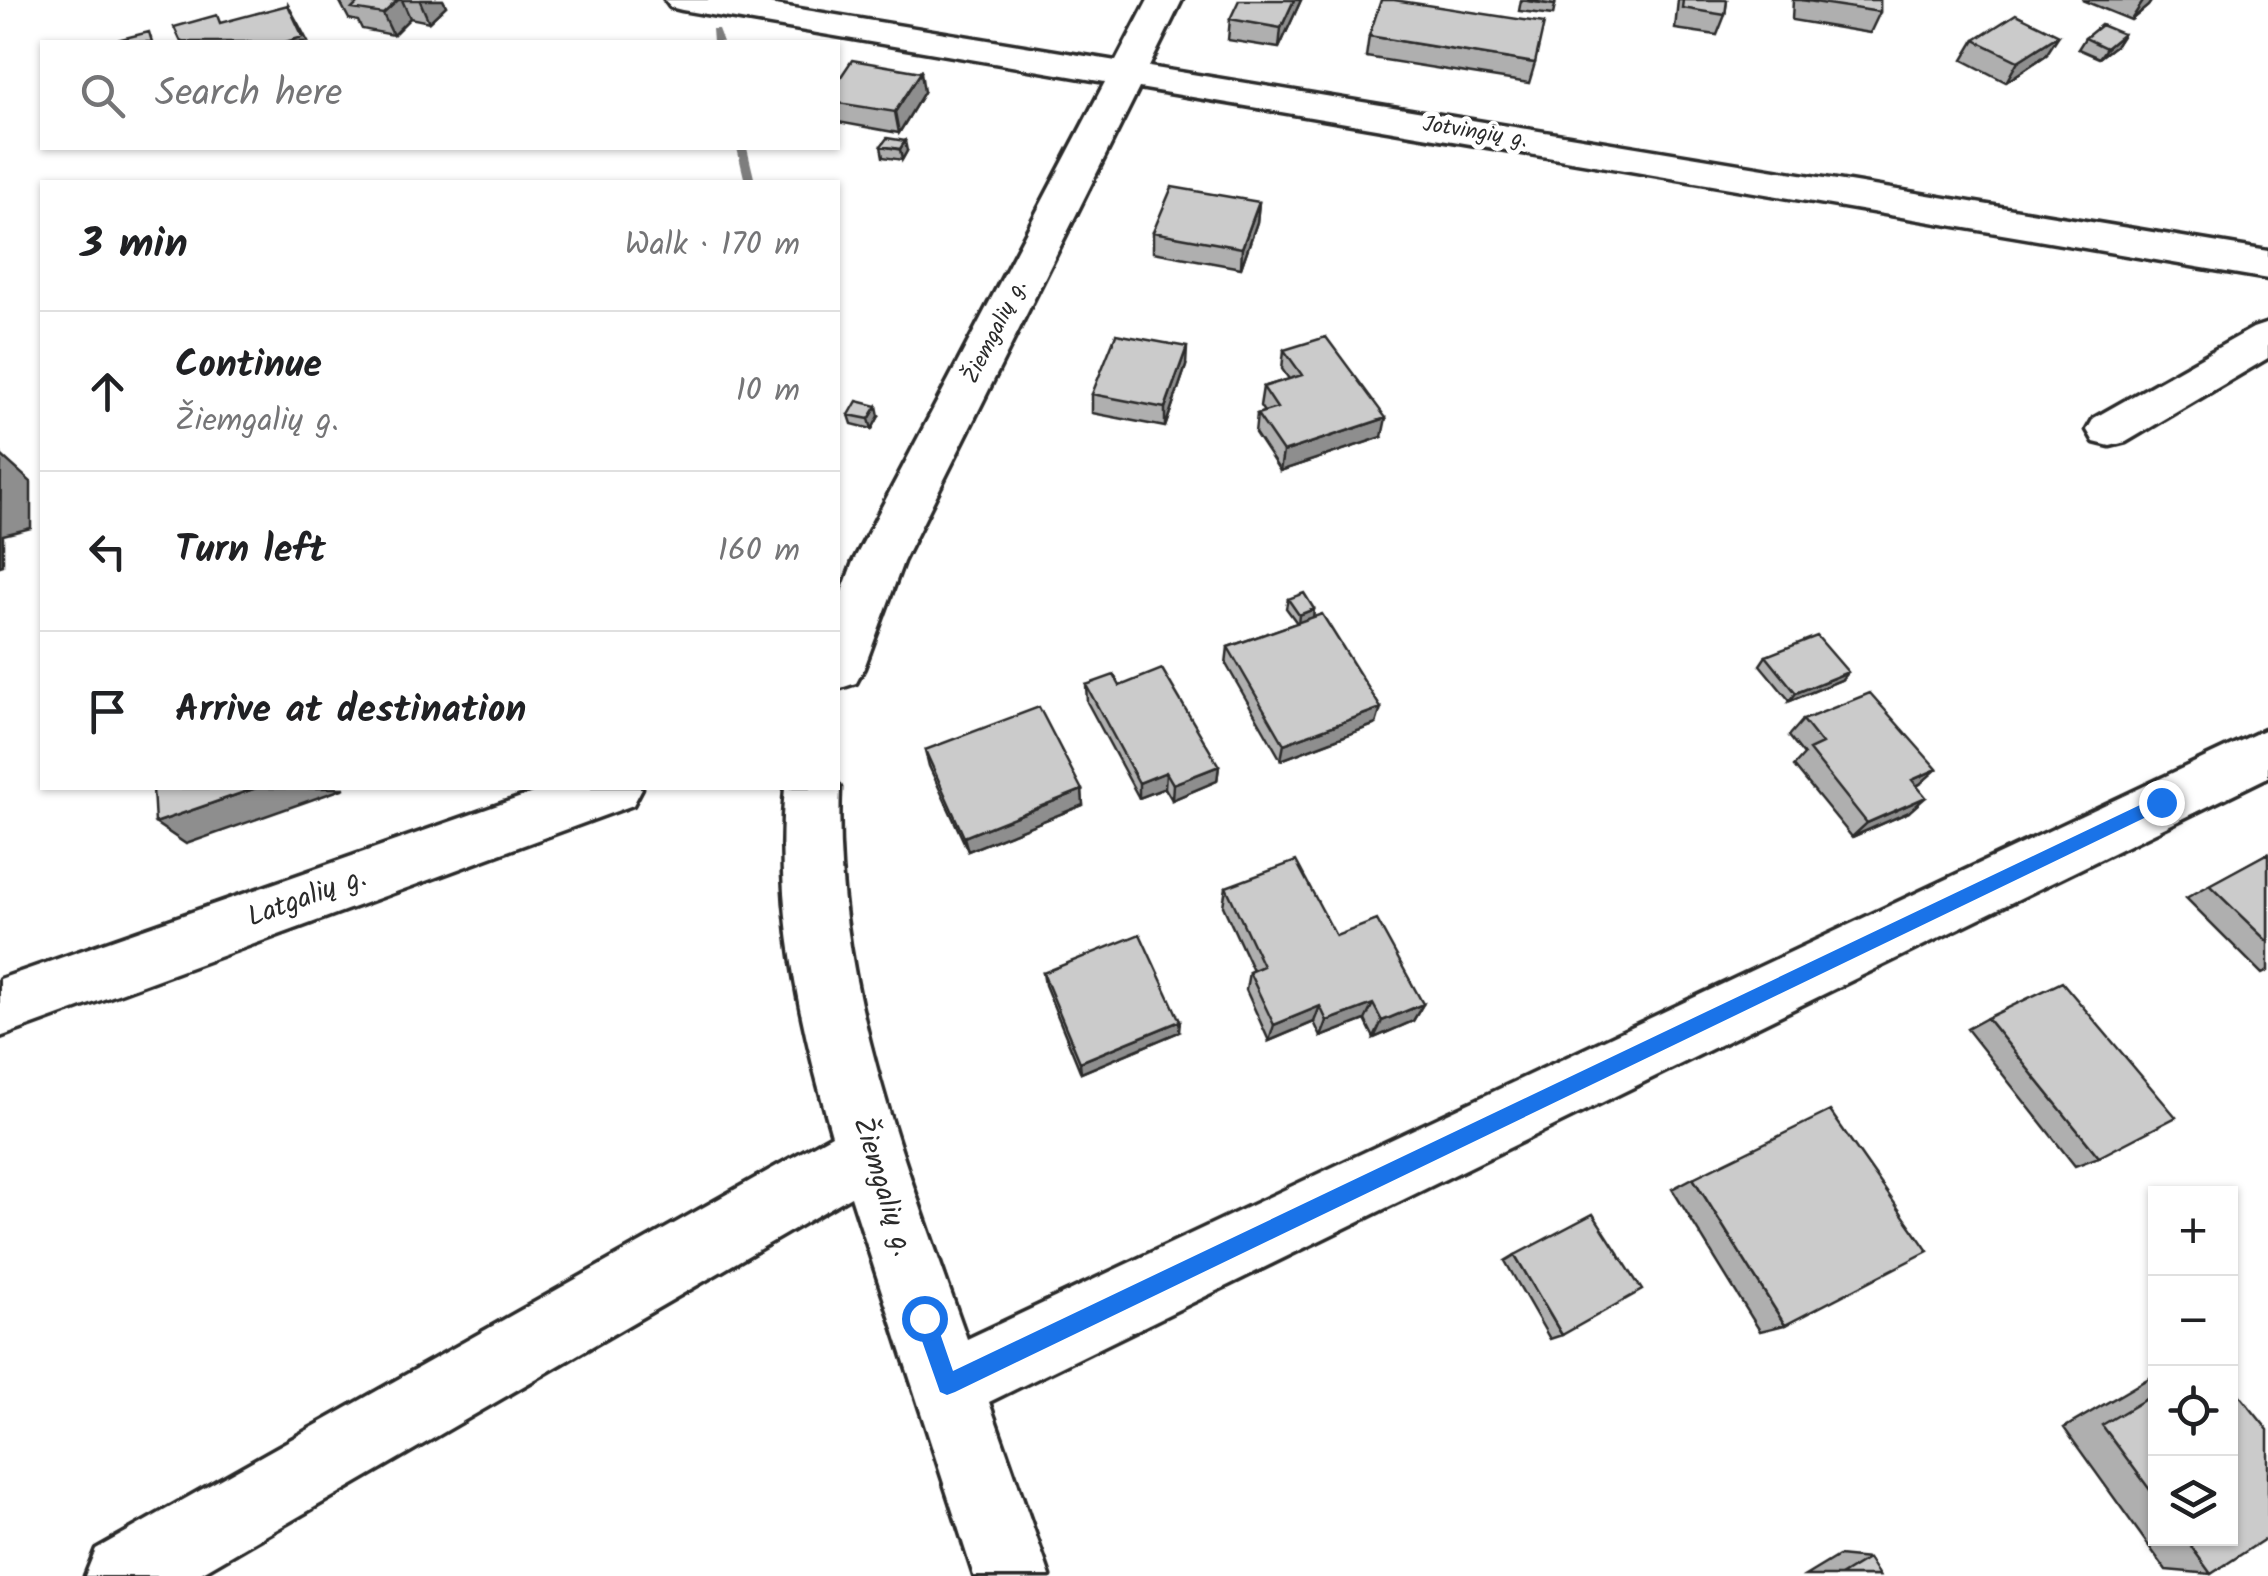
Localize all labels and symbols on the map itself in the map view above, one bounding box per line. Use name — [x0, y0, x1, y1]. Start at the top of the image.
street label: Jotvingių g. — [1420, 107, 1530, 159]
street label: Žiemgalių g. — [955, 274, 1037, 390]
route end — [2139, 780, 2185, 826]
street label: Latgalių g. — [241, 856, 373, 940]
street label: Žiemgalių g. — [840, 1112, 924, 1262]
route start — [902, 1296, 948, 1342]

